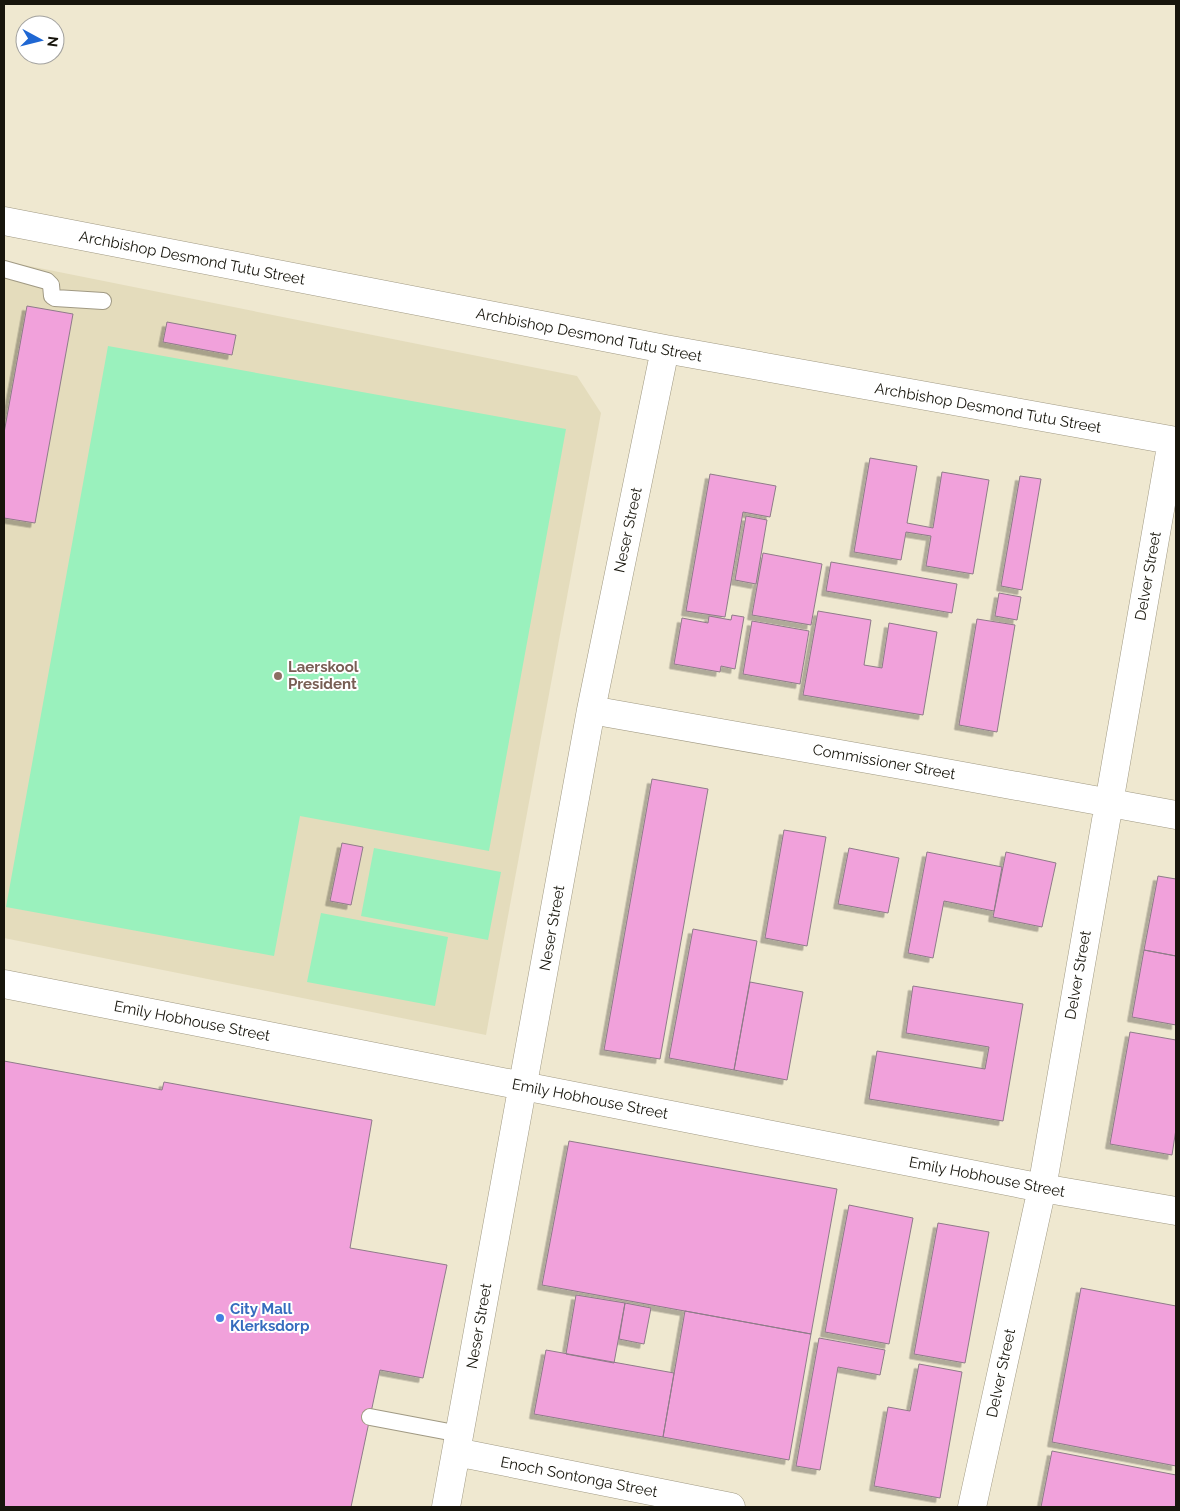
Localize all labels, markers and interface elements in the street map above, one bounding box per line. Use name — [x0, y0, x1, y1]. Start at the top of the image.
north arrow — [15, 15, 65, 65]
text: N — [44, 35, 61, 48]
street label: Archbishop Desmond Tutu Street — [78, 227, 306, 289]
street label: Archbishop Desmond Tutu Street — [475, 304, 703, 366]
street label: Archbishop Desmond Tutu Street — [873, 379, 1103, 437]
street label: Neser Street — [610, 486, 646, 574]
street label: Delver Street — [1131, 530, 1165, 622]
place label: Laerskool President — [288, 658, 359, 693]
marker: Laerskool President — [272, 670, 284, 682]
street label: Commissioner Street — [811, 741, 957, 783]
street label: Neser Street — [536, 884, 568, 972]
street label: Delver Street — [1061, 929, 1095, 1021]
street label: Emily Hobhouse Street — [112, 997, 272, 1045]
street label: Emily Hobhouse Street — [510, 1075, 670, 1123]
street label: Emily Hobhouse Street — [907, 1153, 1067, 1201]
street label: Neser Street — [463, 1282, 495, 1370]
place label: City Mall Klerksdorp — [230, 1300, 310, 1335]
marker: City Mall Klerksdorp — [214, 1312, 226, 1324]
street label: Delver Street — [983, 1327, 1019, 1419]
street label: Enoch Sontonga Street — [499, 1453, 659, 1501]

